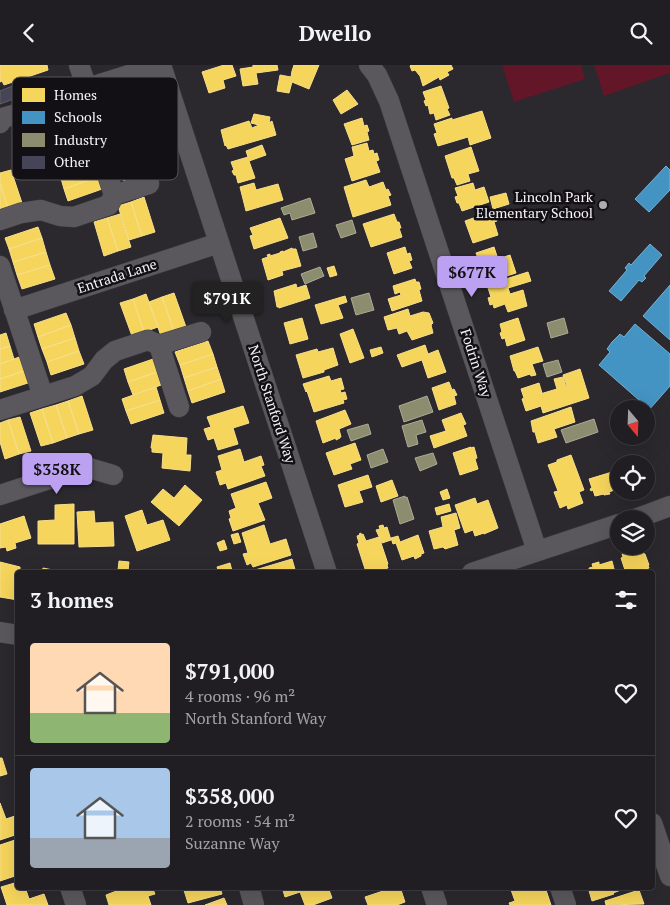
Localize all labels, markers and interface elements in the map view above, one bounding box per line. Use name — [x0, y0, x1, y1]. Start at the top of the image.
text: Dwello — [299, 18, 371, 47]
icon: back — [15, 19, 43, 47]
icon: search — [627, 19, 655, 47]
legend — [12, 77, 178, 180]
text: Homes — [54, 85, 97, 104]
text: Schools — [54, 107, 102, 126]
text: Industry — [54, 130, 108, 149]
text: Other — [54, 152, 91, 171]
place label: Lincoln Park Elementary School — [476, 187, 594, 222]
marker: Lincoln Park Elementary School — [597, 199, 609, 211]
street label: Entrada Lane — [75, 254, 159, 297]
pin: $677K — [437, 255, 507, 298]
text: $677K — [448, 261, 496, 283]
pin: $791K — [192, 281, 262, 324]
text: $791K — [203, 287, 251, 309]
street label: Fodrin Way — [457, 326, 497, 400]
street label: North Stanford Way — [244, 342, 301, 466]
north arrow — [610, 400, 655, 445]
map controls — [610, 400, 655, 555]
pin: $358K — [22, 453, 92, 495]
button: locate — [610, 455, 655, 500]
text: $358K — [33, 458, 81, 480]
button: layers — [610, 510, 655, 555]
text: 3 homes — [30, 586, 114, 614]
icon: filters — [612, 586, 640, 614]
text: $791,000 — [185, 657, 274, 685]
icon: home — [70, 663, 130, 723]
icon: heart — [612, 679, 640, 707]
text: 4 rooms · 96 m² — [185, 685, 295, 707]
text: North Stanford Way — [185, 707, 326, 729]
text: $358,000 — [185, 782, 274, 810]
icon: home — [70, 788, 130, 848]
icon: heart — [612, 804, 640, 832]
text: 2 rooms · 54 m² — [185, 810, 295, 832]
text: Suzanne Way — [185, 832, 280, 854]

